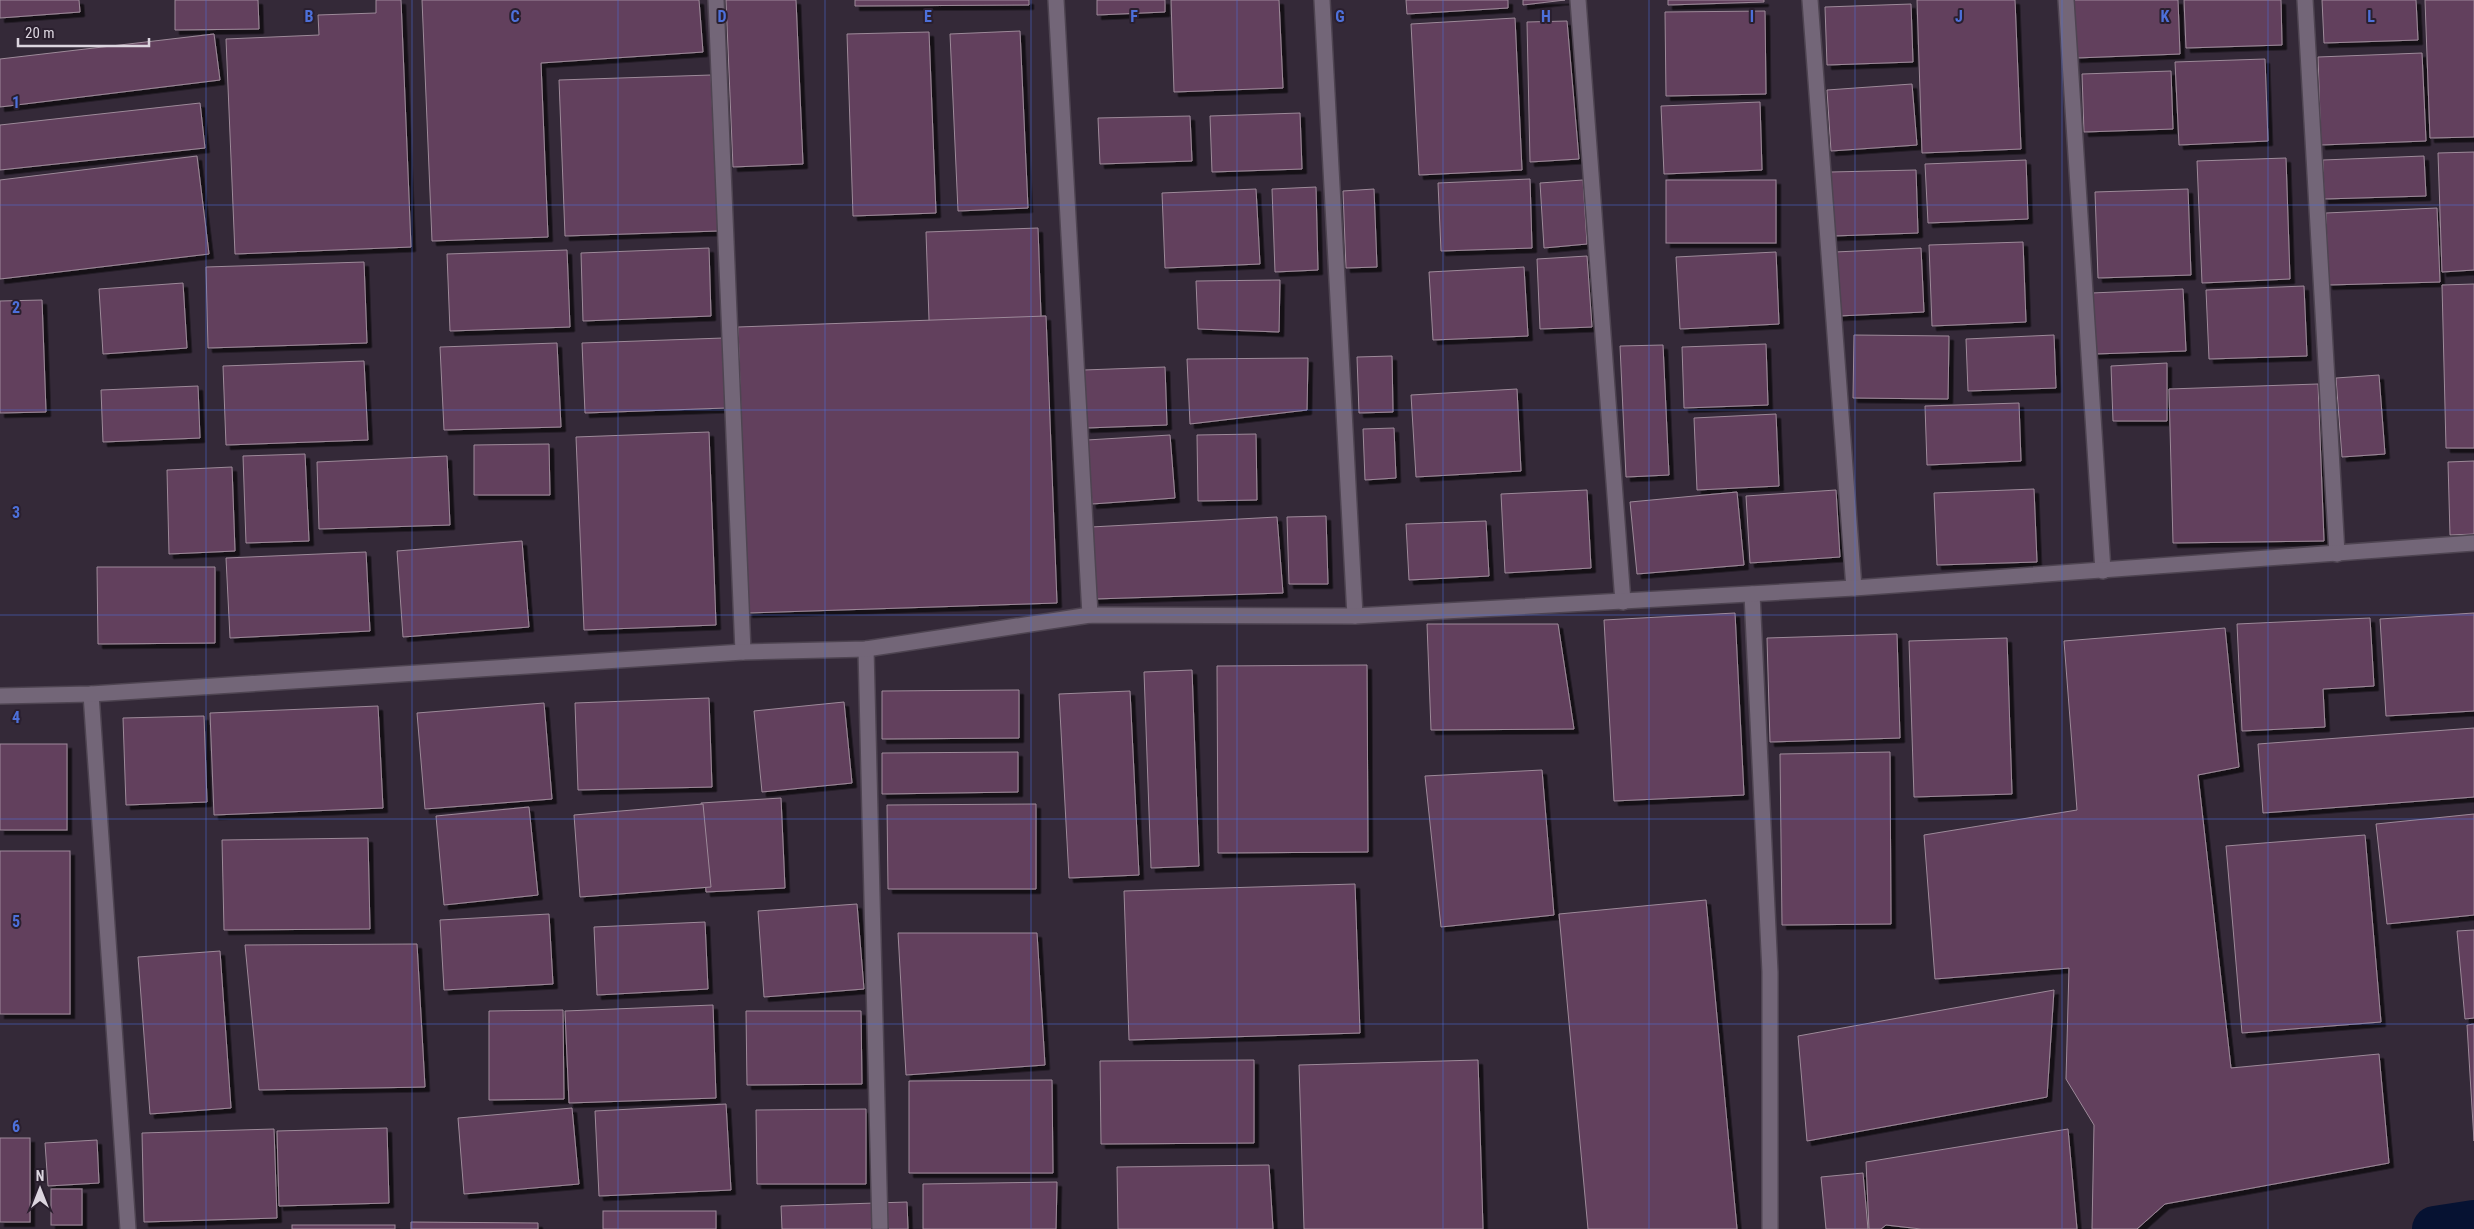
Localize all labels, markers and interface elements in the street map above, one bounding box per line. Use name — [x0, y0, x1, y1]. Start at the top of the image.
text: B — [305, 7, 314, 26]
text: C — [510, 7, 520, 26]
text: D — [717, 7, 727, 26]
text: E — [924, 7, 932, 26]
text: F — [1130, 7, 1138, 26]
text: G — [1335, 7, 1345, 26]
text: H — [1541, 7, 1551, 26]
text: I — [1750, 7, 1754, 26]
text: J — [1955, 7, 1963, 26]
text: K — [2161, 7, 2170, 26]
text: L — [2367, 7, 2375, 26]
scale bar — [18, 15, 149, 47]
text: 20 m — [25, 24, 55, 42]
text: 1 — [12, 93, 20, 112]
text: 2 — [12, 298, 20, 317]
text: 3 — [12, 503, 20, 522]
text: 4 — [12, 708, 20, 727]
text: 5 — [12, 912, 20, 931]
text: 6 — [12, 1117, 20, 1136]
north arrow — [15, 1164, 65, 1214]
text: N — [36, 1168, 44, 1184]

